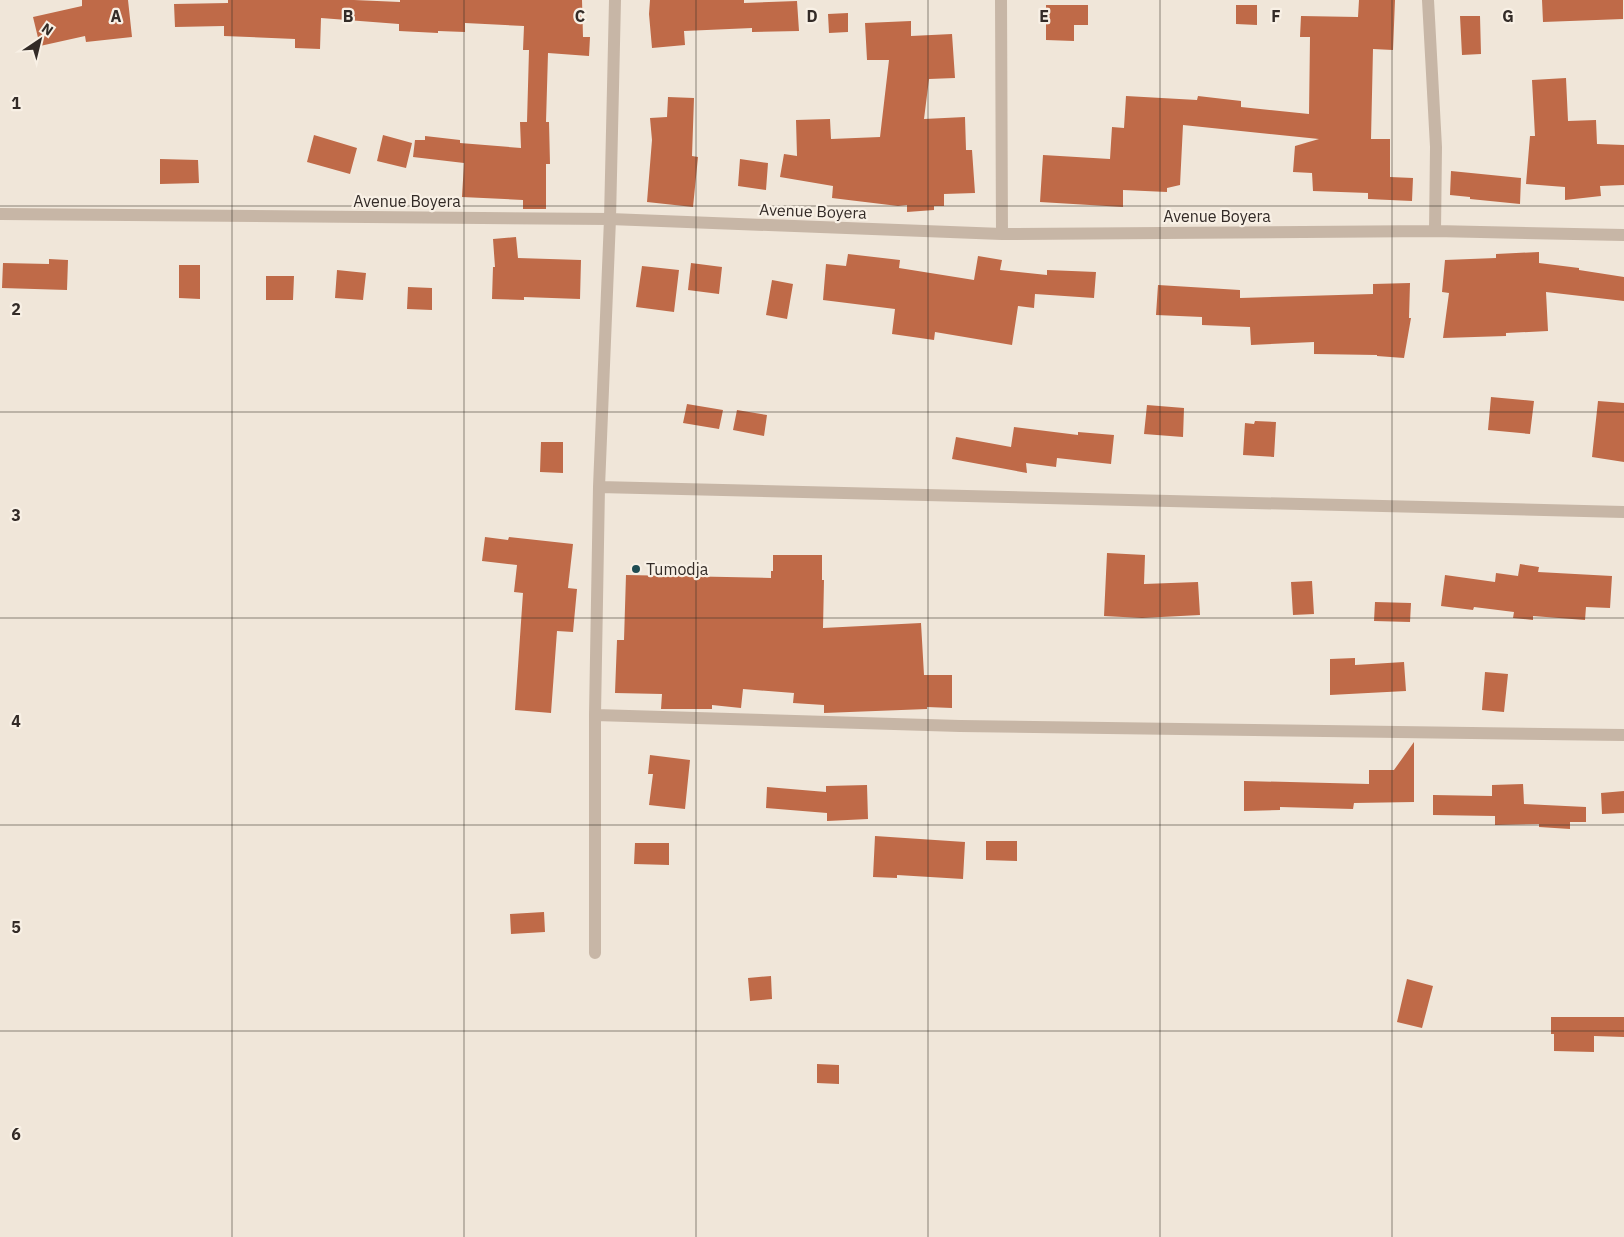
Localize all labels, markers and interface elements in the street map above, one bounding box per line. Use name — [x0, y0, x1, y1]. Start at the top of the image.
text: A — [111, 6, 122, 26]
text: B — [343, 6, 354, 26]
text: C — [575, 6, 585, 26]
text: D — [806, 6, 818, 26]
text: E — [1039, 6, 1049, 26]
text: F — [1271, 6, 1281, 26]
text: G — [1502, 6, 1514, 26]
north arrow — [15, 15, 65, 65]
text: N — [38, 19, 57, 40]
text: 1 — [11, 93, 21, 113]
street label: Avenue Boyera — [353, 191, 461, 211]
street label: Avenue Boyera — [759, 199, 868, 223]
street label: Avenue Boyera — [1163, 206, 1271, 226]
text: 2 — [11, 299, 21, 319]
text: 3 — [11, 505, 21, 525]
place label: Tumodja — [646, 559, 709, 579]
marker: Tumodja — [630, 563, 642, 575]
text: 4 — [11, 711, 21, 731]
text: 5 — [11, 917, 21, 937]
text: 6 — [11, 1124, 21, 1144]

